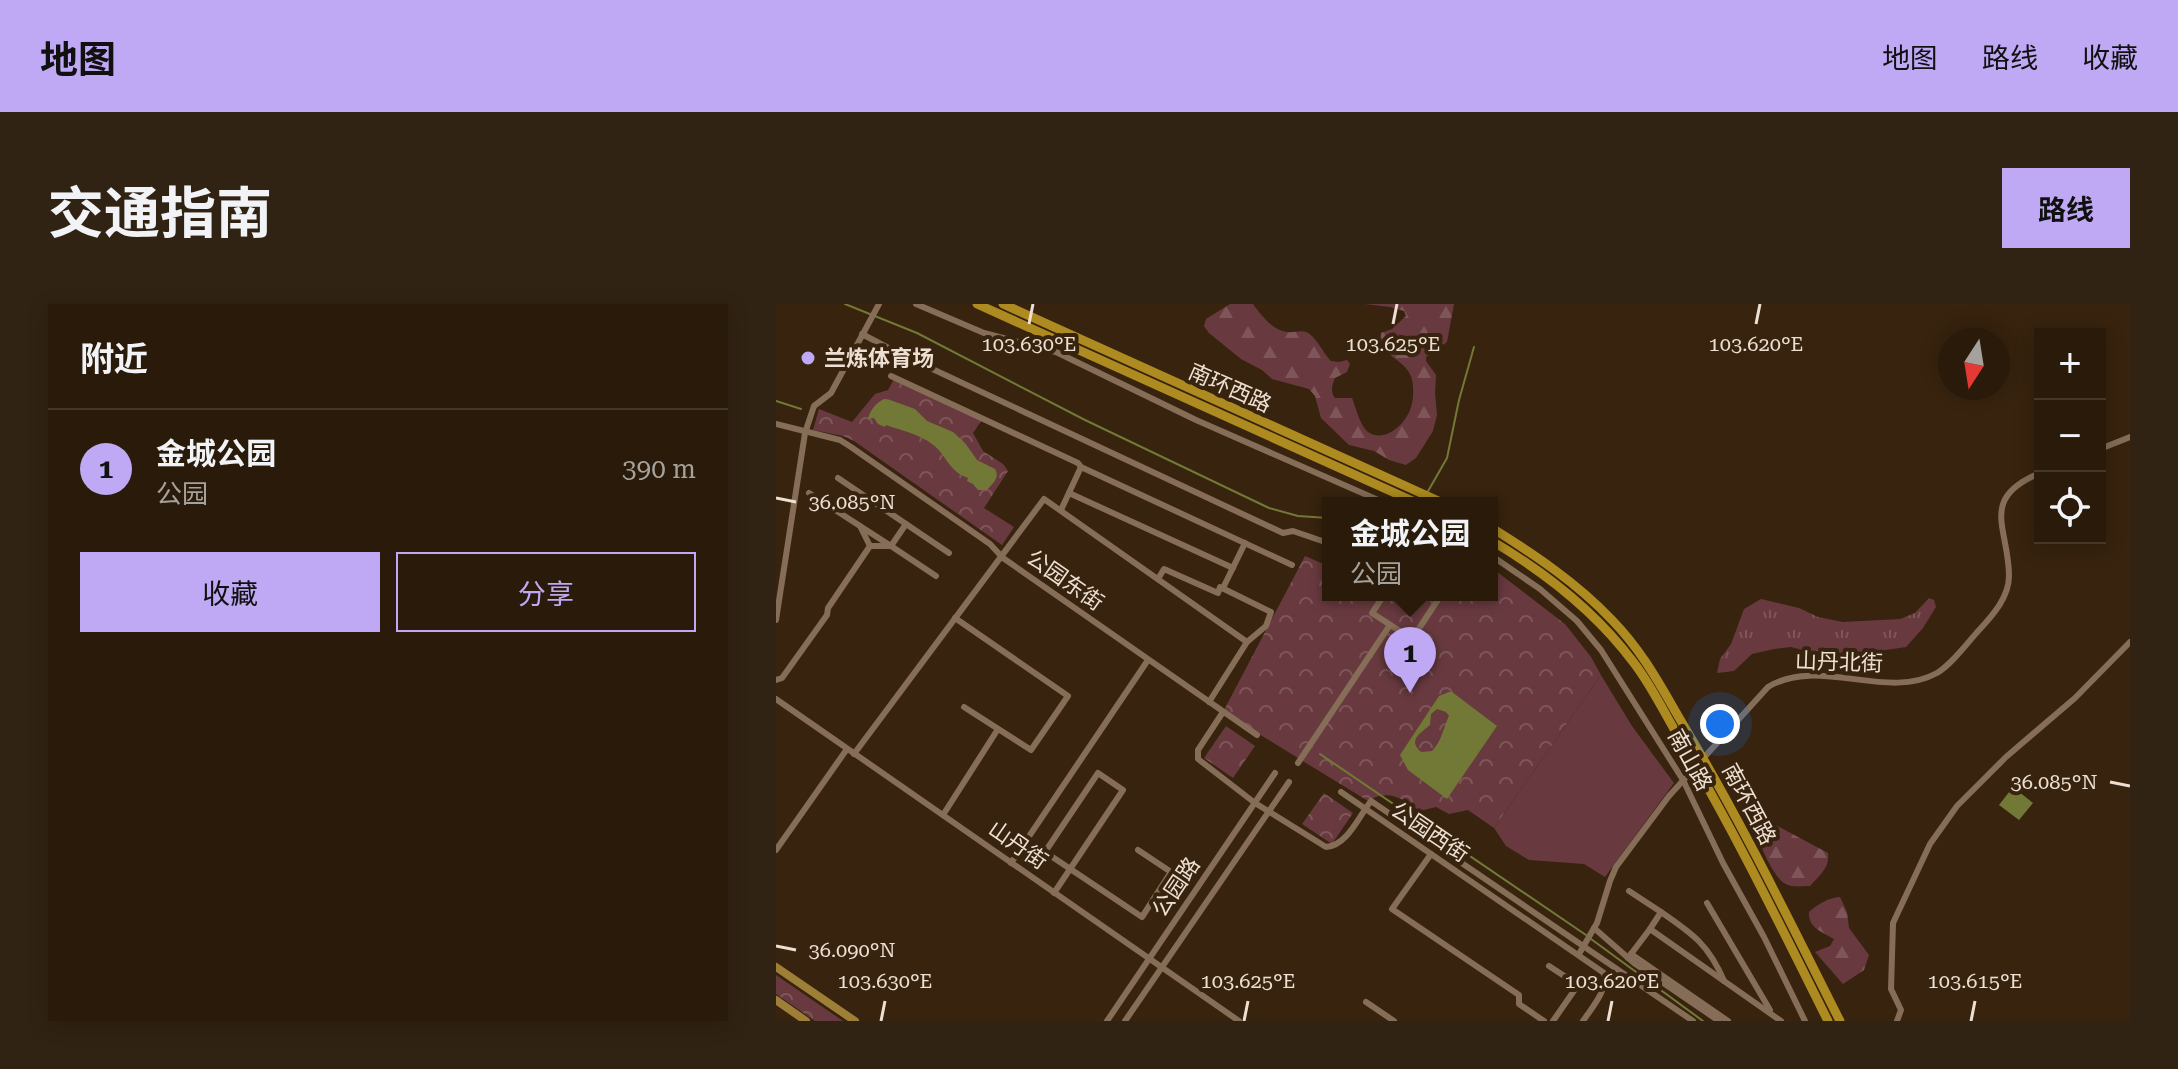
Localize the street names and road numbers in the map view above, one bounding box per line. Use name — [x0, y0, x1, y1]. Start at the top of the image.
street label: 南环西路 — [1185, 359, 1275, 417]
street label: 公园东街 — [1022, 545, 1108, 615]
street label: 山丹北街 — [1795, 648, 1883, 676]
street label: 南山路 — [1663, 725, 1717, 795]
street label: 南环西路 — [1717, 759, 1781, 849]
street label: 公园西街 — [1387, 797, 1473, 867]
street label: 山丹街 — [984, 816, 1052, 874]
street label: 公园路 — [1147, 853, 1205, 921]

